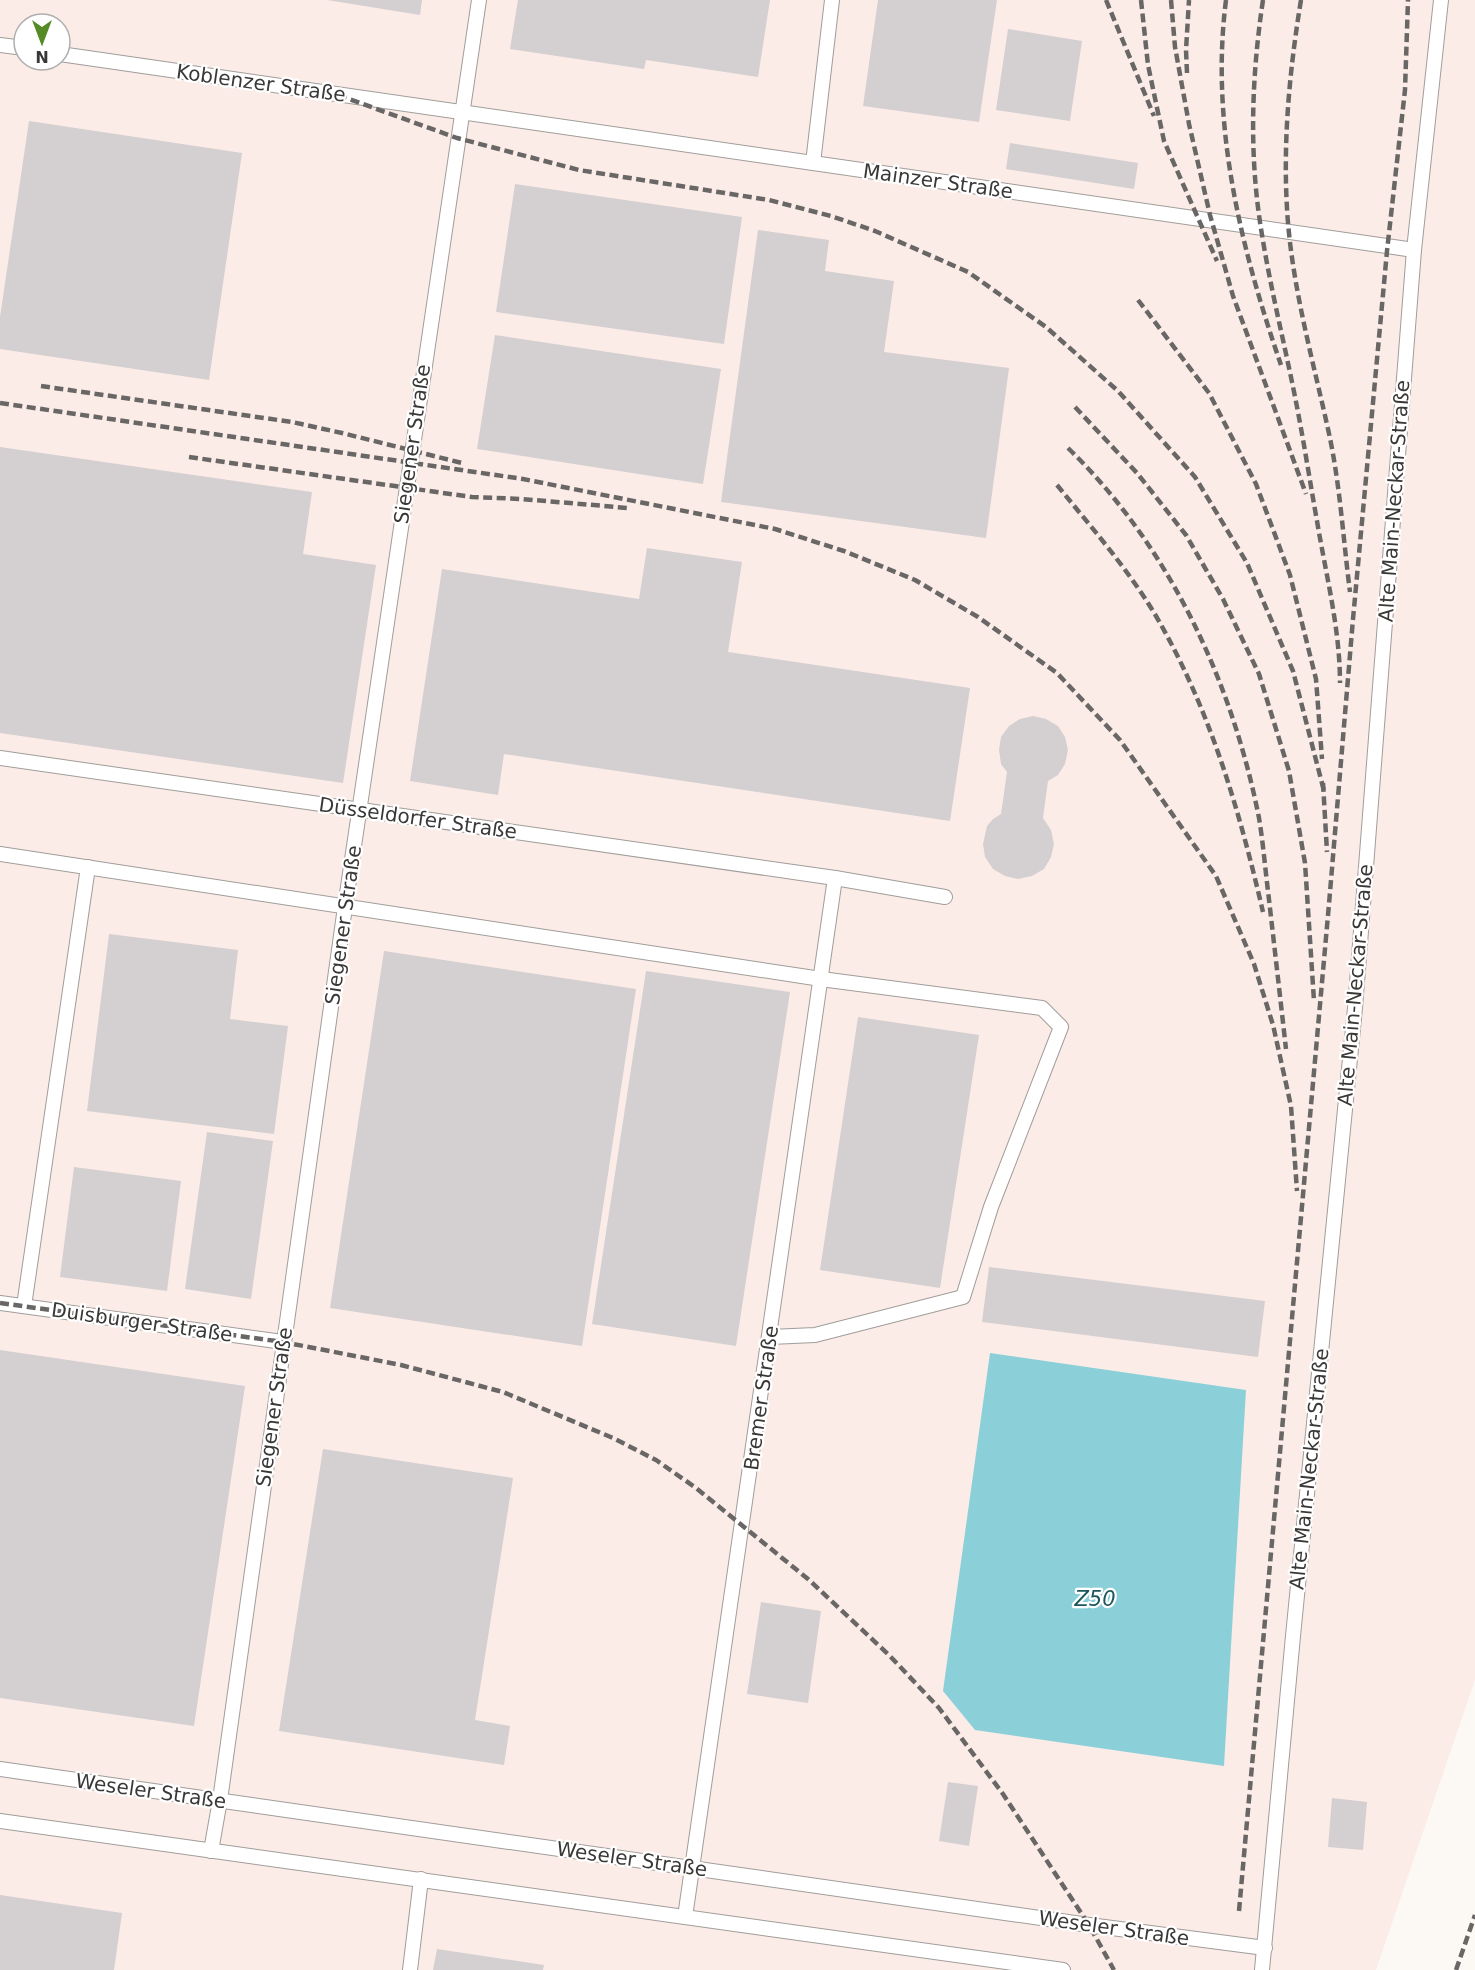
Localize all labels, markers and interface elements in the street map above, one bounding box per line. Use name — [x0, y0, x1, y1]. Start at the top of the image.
north arrow — [12, 12, 72, 72]
text: N — [35, 47, 49, 66]
street label: Koblenzer Straße — [175, 59, 347, 107]
street label: Mainzer Straße — [862, 159, 1014, 203]
street label: Siegener Straße — [389, 363, 435, 525]
street label: Alte Main-Neckar-Straße — [1374, 379, 1414, 623]
street label: Düsseldorfer Straße — [317, 792, 519, 844]
street label: Siegener Straße — [320, 844, 366, 1006]
street label: Alte Main-Neckar-Straße — [1332, 863, 1378, 1107]
street label: Duisburger Straße — [50, 1297, 234, 1347]
street label: Bremer Straße — [739, 1324, 783, 1472]
street label: Siegener Straße — [251, 1326, 297, 1488]
street label: Alte Main-Neckar-Straße — [1284, 1347, 1334, 1591]
water label: Z50 — [1073, 1587, 1116, 1611]
street label: Weseler Straße — [74, 1769, 228, 1813]
street label: Weseler Straße — [555, 1837, 709, 1881]
street label: Weseler Straße — [1037, 1906, 1191, 1950]

